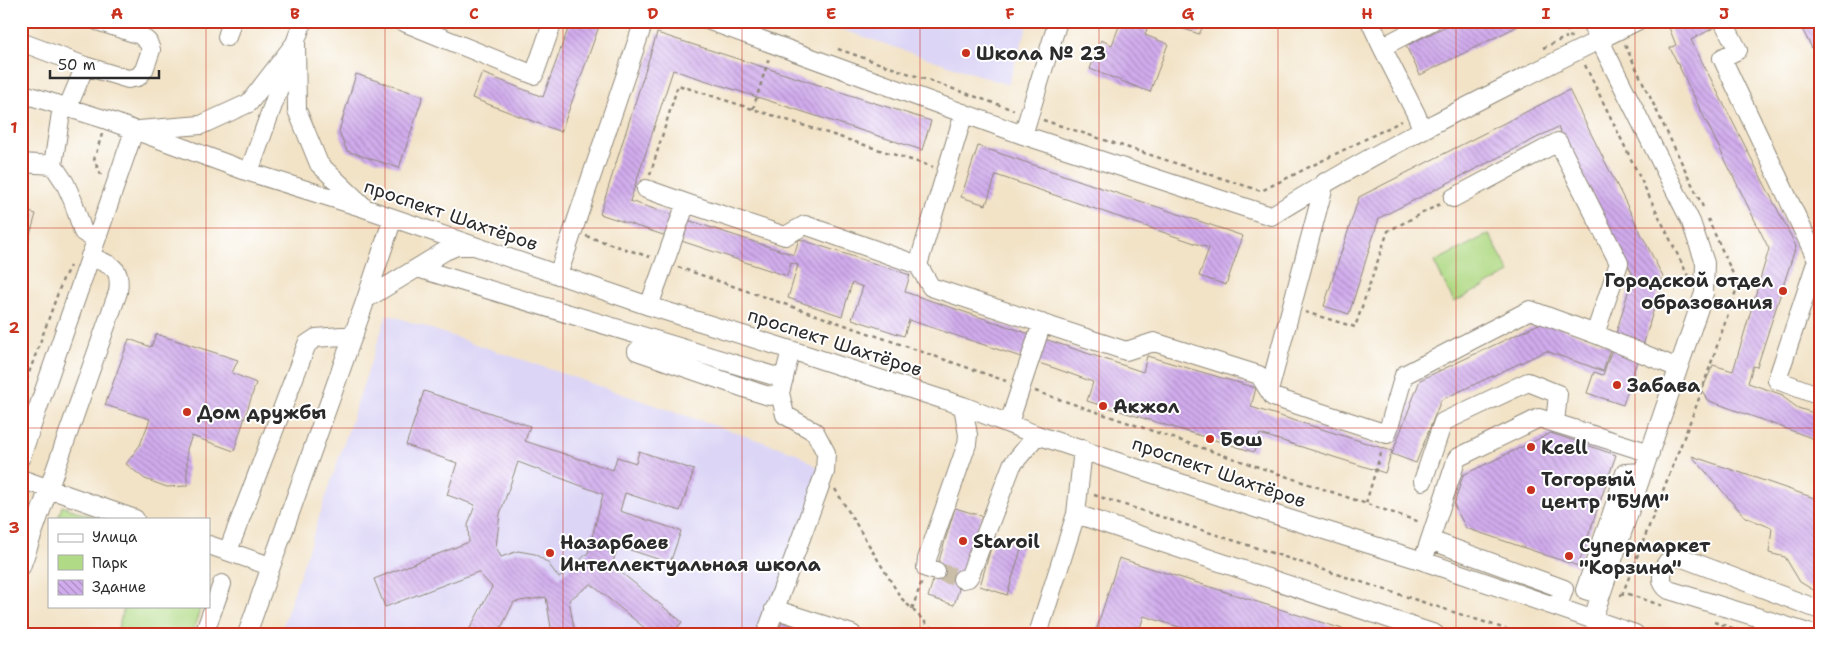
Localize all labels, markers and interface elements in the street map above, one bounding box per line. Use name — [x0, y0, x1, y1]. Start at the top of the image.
text: A — [111, 3, 123, 24]
text: B — [290, 3, 300, 24]
text: C — [469, 3, 479, 24]
text: D — [647, 3, 659, 24]
text: E — [826, 3, 836, 24]
text: F — [1005, 3, 1015, 24]
text: G — [1182, 3, 1195, 24]
text: H — [1361, 3, 1373, 24]
text: I — [1542, 3, 1551, 24]
text: J — [1719, 3, 1729, 24]
place label: Школа № 23 — [976, 41, 1106, 66]
marker: Школа № 23 — [960, 47, 972, 59]
scale bar — [50, 48, 159, 80]
text: 50 m — [58, 55, 96, 75]
text: 1 — [10, 117, 18, 138]
street label: проспект Шахтёров — [361, 174, 541, 256]
place label: Городской отдел образования — [1604, 268, 1773, 315]
marker: Городской отдел образования — [1777, 285, 1789, 297]
street label: проспект Шахтёров — [745, 302, 925, 382]
text: 2 — [8, 317, 20, 338]
place label: Забава — [1627, 373, 1700, 398]
marker: Забава — [1611, 379, 1623, 391]
place label: Акжол — [1113, 394, 1180, 419]
place label: Дом дружбы — [197, 400, 326, 425]
marker: Акжол — [1097, 400, 1109, 412]
marker: Дом дружбы — [181, 406, 193, 418]
place label: Бош — [1220, 427, 1263, 452]
street label: проспект Шахтёров — [1129, 431, 1309, 513]
marker: Бош — [1204, 433, 1216, 445]
place label: Kcell — [1541, 435, 1588, 460]
marker: Kcell — [1525, 441, 1537, 453]
place label: Тогорвый центр "БУМ" — [1541, 467, 1669, 514]
marker: Тогорвый центр "БУМ" — [1525, 484, 1537, 496]
text: 3 — [8, 517, 20, 538]
legend — [48, 518, 210, 608]
text: Улица — [92, 527, 138, 547]
place label: Staroil — [973, 529, 1040, 554]
place label: Назарбаев Интеллектуальная школа — [560, 530, 821, 577]
place label: Супермаркет "Корзина" — [1579, 533, 1711, 580]
marker: Staroil — [957, 535, 969, 547]
marker: Назарбаев Интеллектуальная школа — [544, 547, 556, 559]
marker: Супермаркет "Корзина" — [1563, 550, 1575, 562]
text: Парк — [92, 553, 128, 573]
text: Здание — [92, 577, 146, 597]

